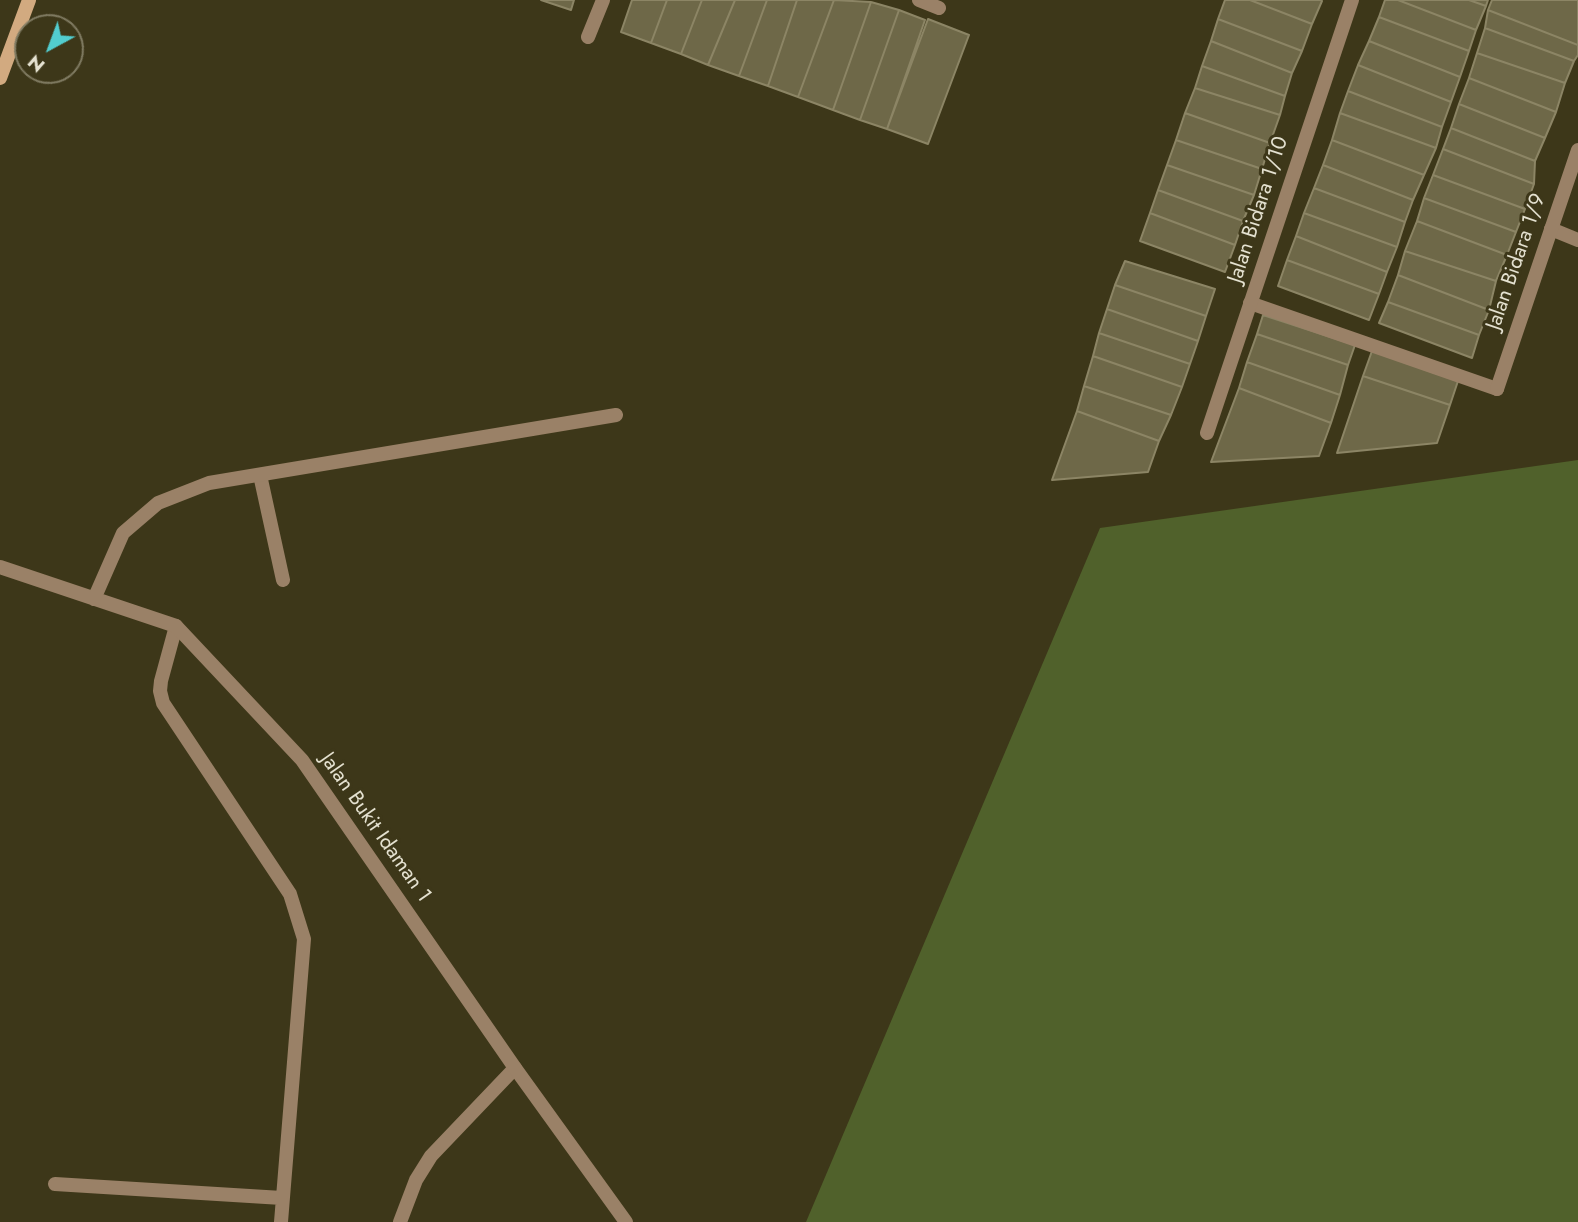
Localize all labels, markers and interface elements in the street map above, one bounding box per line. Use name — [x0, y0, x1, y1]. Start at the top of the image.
north arrow — [14, 14, 84, 84]
text: N — [22, 49, 51, 79]
street label: Jalan Bidara 1/10 — [1223, 134, 1295, 286]
street label: Jalan Bidara 1/9 — [1482, 190, 1552, 334]
street label: Jalan Bukit Idaman 1 — [314, 748, 436, 908]

